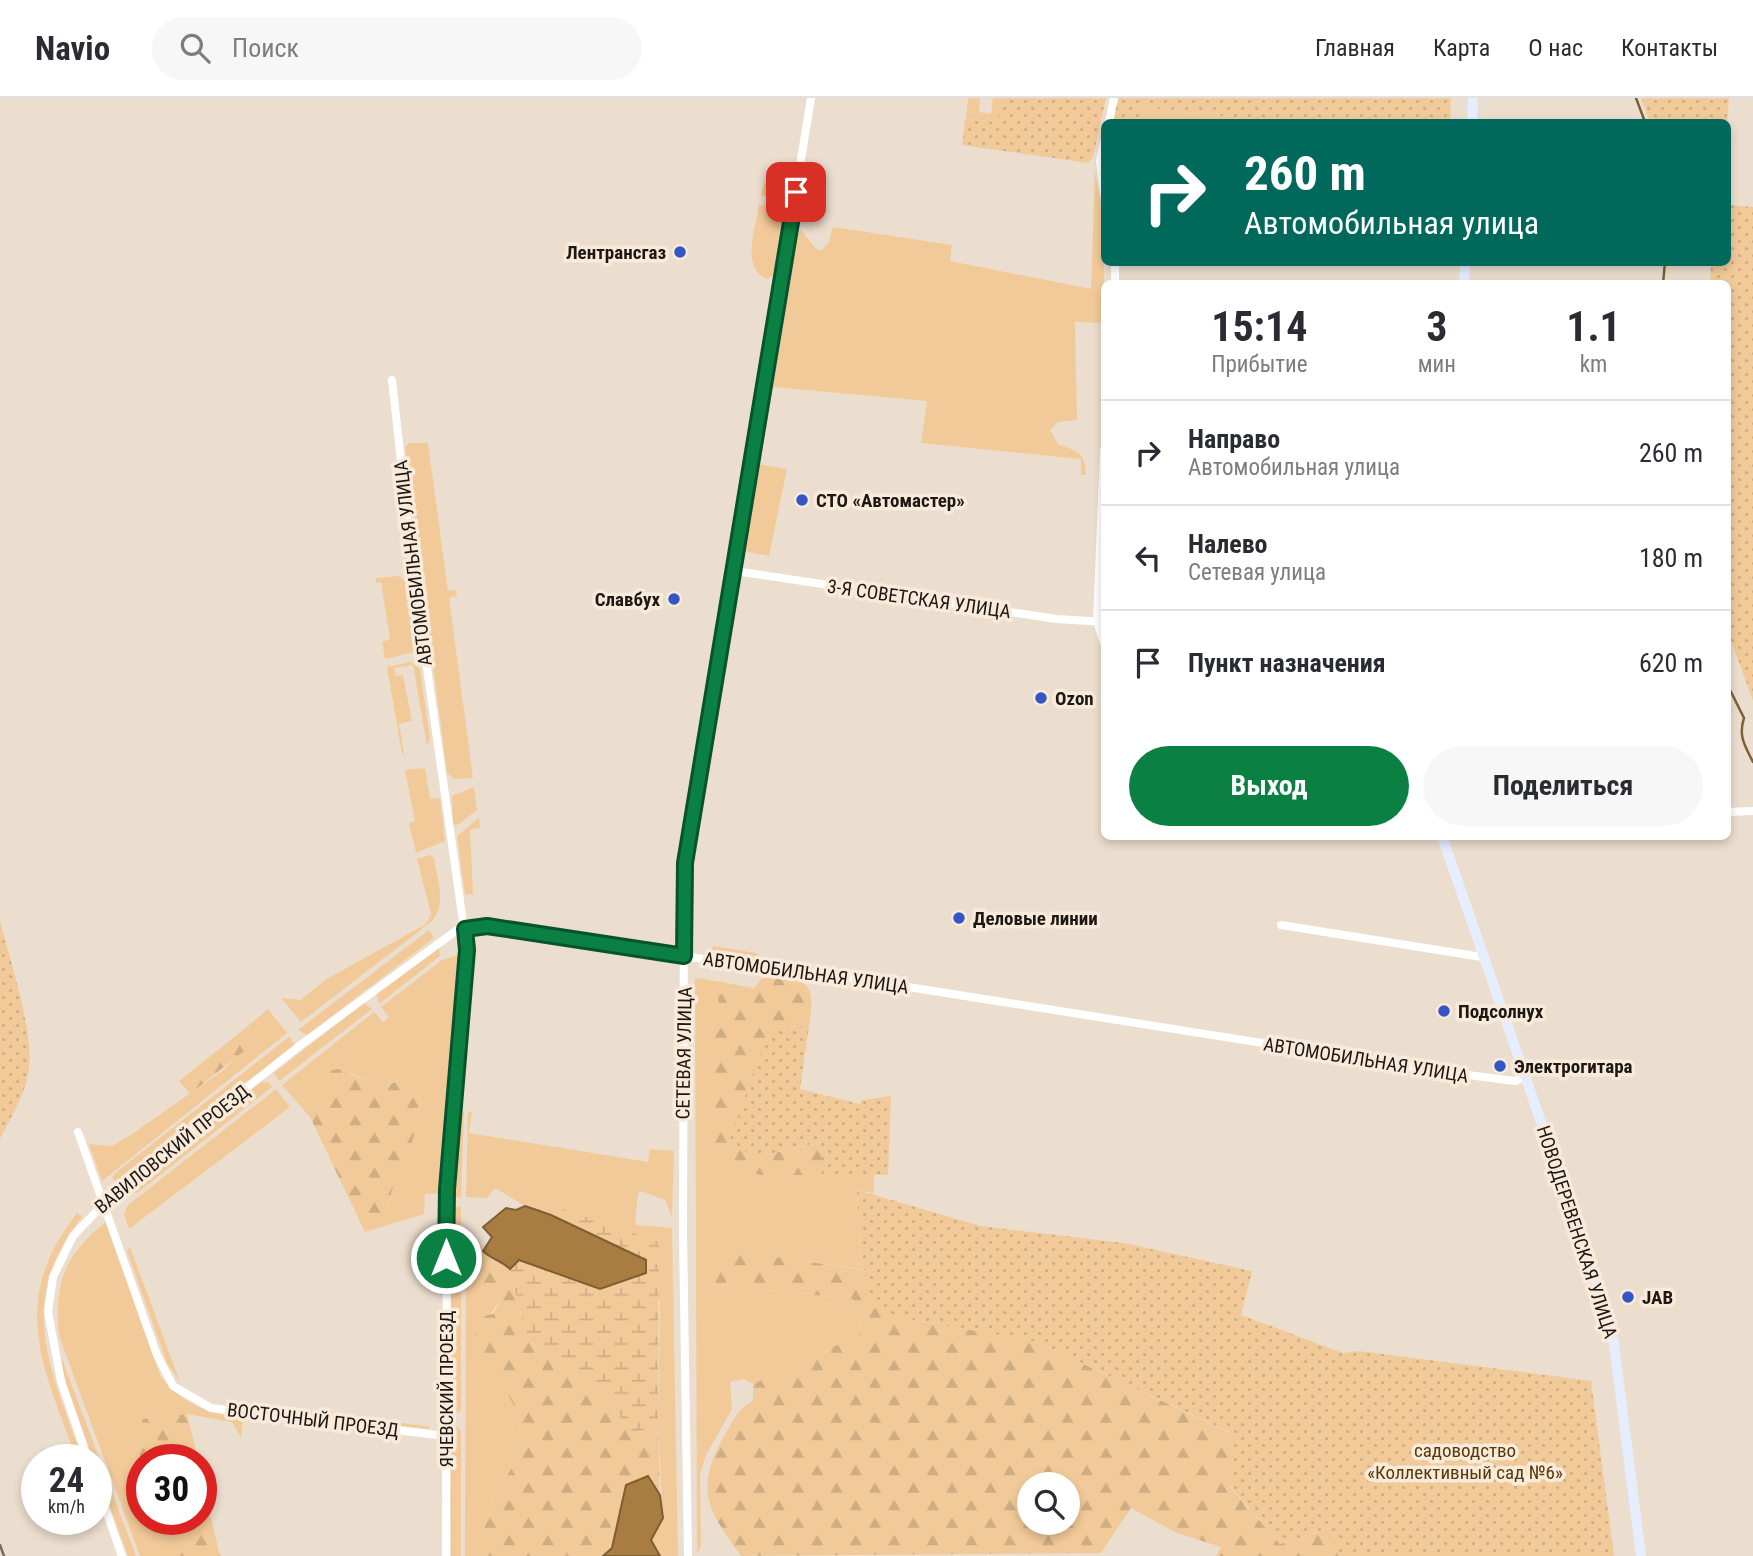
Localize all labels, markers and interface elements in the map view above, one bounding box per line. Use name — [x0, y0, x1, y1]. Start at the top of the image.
search box — [152, 17, 642, 80]
text: Navio — [35, 29, 110, 68]
icon: search — [176, 29, 214, 67]
text: Поиск — [232, 33, 299, 63]
text: Главная — [1315, 34, 1395, 62]
text: Карта — [1433, 34, 1490, 62]
text: О нас — [1528, 34, 1583, 62]
text: Контакты — [1621, 34, 1718, 62]
text: 260 m — [1244, 145, 1366, 202]
icon: right — [1129, 147, 1220, 238]
pin — [766, 162, 826, 222]
icon: arrive — [777, 173, 815, 211]
text: Автомобильная улица — [1244, 204, 1539, 242]
place label: Лентрансгаз — [566, 241, 666, 264]
marker: Лентрансгаз — [672, 244, 688, 260]
text: 15:14 — [1211, 302, 1308, 351]
text: 3 — [1426, 302, 1447, 351]
text: 1.1 — [1566, 302, 1621, 351]
text: Прибытие — [1211, 351, 1308, 378]
text: мин — [1418, 351, 1456, 378]
text: km — [1580, 351, 1607, 378]
text: Направо — [1188, 424, 1280, 454]
icon: right — [1129, 434, 1167, 472]
text: 260 m — [1639, 438, 1703, 468]
text: Автомобильная улица — [1188, 454, 1400, 481]
street label: АВТОМОБИЛЬНАЯ УЛИЦА — [389, 459, 437, 667]
place label: СТО «Автомастер» — [816, 489, 965, 512]
marker: СТО «Автомастер» — [794, 492, 810, 508]
text: Налево — [1188, 529, 1268, 559]
icon: left — [1129, 539, 1167, 577]
text: 180 m — [1639, 543, 1703, 573]
text: Сетевая улица — [1188, 559, 1326, 586]
street label: 3-Я СОВЕТСКАЯ УЛИЦА — [826, 575, 1012, 623]
place label: Славбух — [595, 588, 660, 611]
marker: Славбух — [666, 591, 682, 607]
icon: arrive — [1129, 644, 1167, 682]
text: Пункт назначения — [1188, 648, 1386, 678]
text: 620 m — [1639, 648, 1703, 678]
place label: Ozon — [1055, 687, 1094, 710]
marker: Ozon — [1033, 690, 1049, 706]
button: Выход — [1129, 746, 1409, 826]
button: Поделиться — [1423, 746, 1703, 826]
place label: Деловые линии — [973, 907, 1098, 930]
marker: Деловые линии — [951, 910, 967, 926]
street label: АВТОМОБИЛЬНАЯ УЛИЦА — [702, 947, 910, 999]
street label: СЕТЕВАЯ УЛИЦА — [671, 986, 697, 1120]
place label: Подсолнух — [1458, 1000, 1544, 1023]
marker: Подсолнух — [1436, 1003, 1452, 1019]
street label: АВТОМОБИЛЬНАЯ УЛИЦА — [1262, 1032, 1470, 1088]
place label: Электрогитара — [1514, 1055, 1633, 1078]
marker: Электрогитара — [1492, 1058, 1508, 1074]
street label: ВАВИЛОВСКИЙ ПРОЕЗД — [90, 1080, 254, 1218]
street label: НОВОДЕРЕВЕНСКАЯ УЛИЦА — [1532, 1123, 1622, 1341]
position arrow — [409, 1221, 483, 1295]
place label: JAB — [1642, 1286, 1673, 1309]
marker: JAB — [1620, 1289, 1636, 1305]
street label: ЯЧЕВСКИЙ ПРОЕЗД — [435, 1311, 458, 1467]
street label: ВОСТОЧНЫЙ ПРОЕЗД — [226, 1398, 400, 1442]
park label: садоводство «Коллективный сад №6» — [1367, 1439, 1563, 1484]
speed limit sign: 30 — [126, 1444, 217, 1535]
text: 24 — [49, 1460, 84, 1501]
map controls — [1017, 1472, 1080, 1535]
button: search — [1017, 1472, 1080, 1535]
text: km/h — [48, 1496, 85, 1517]

